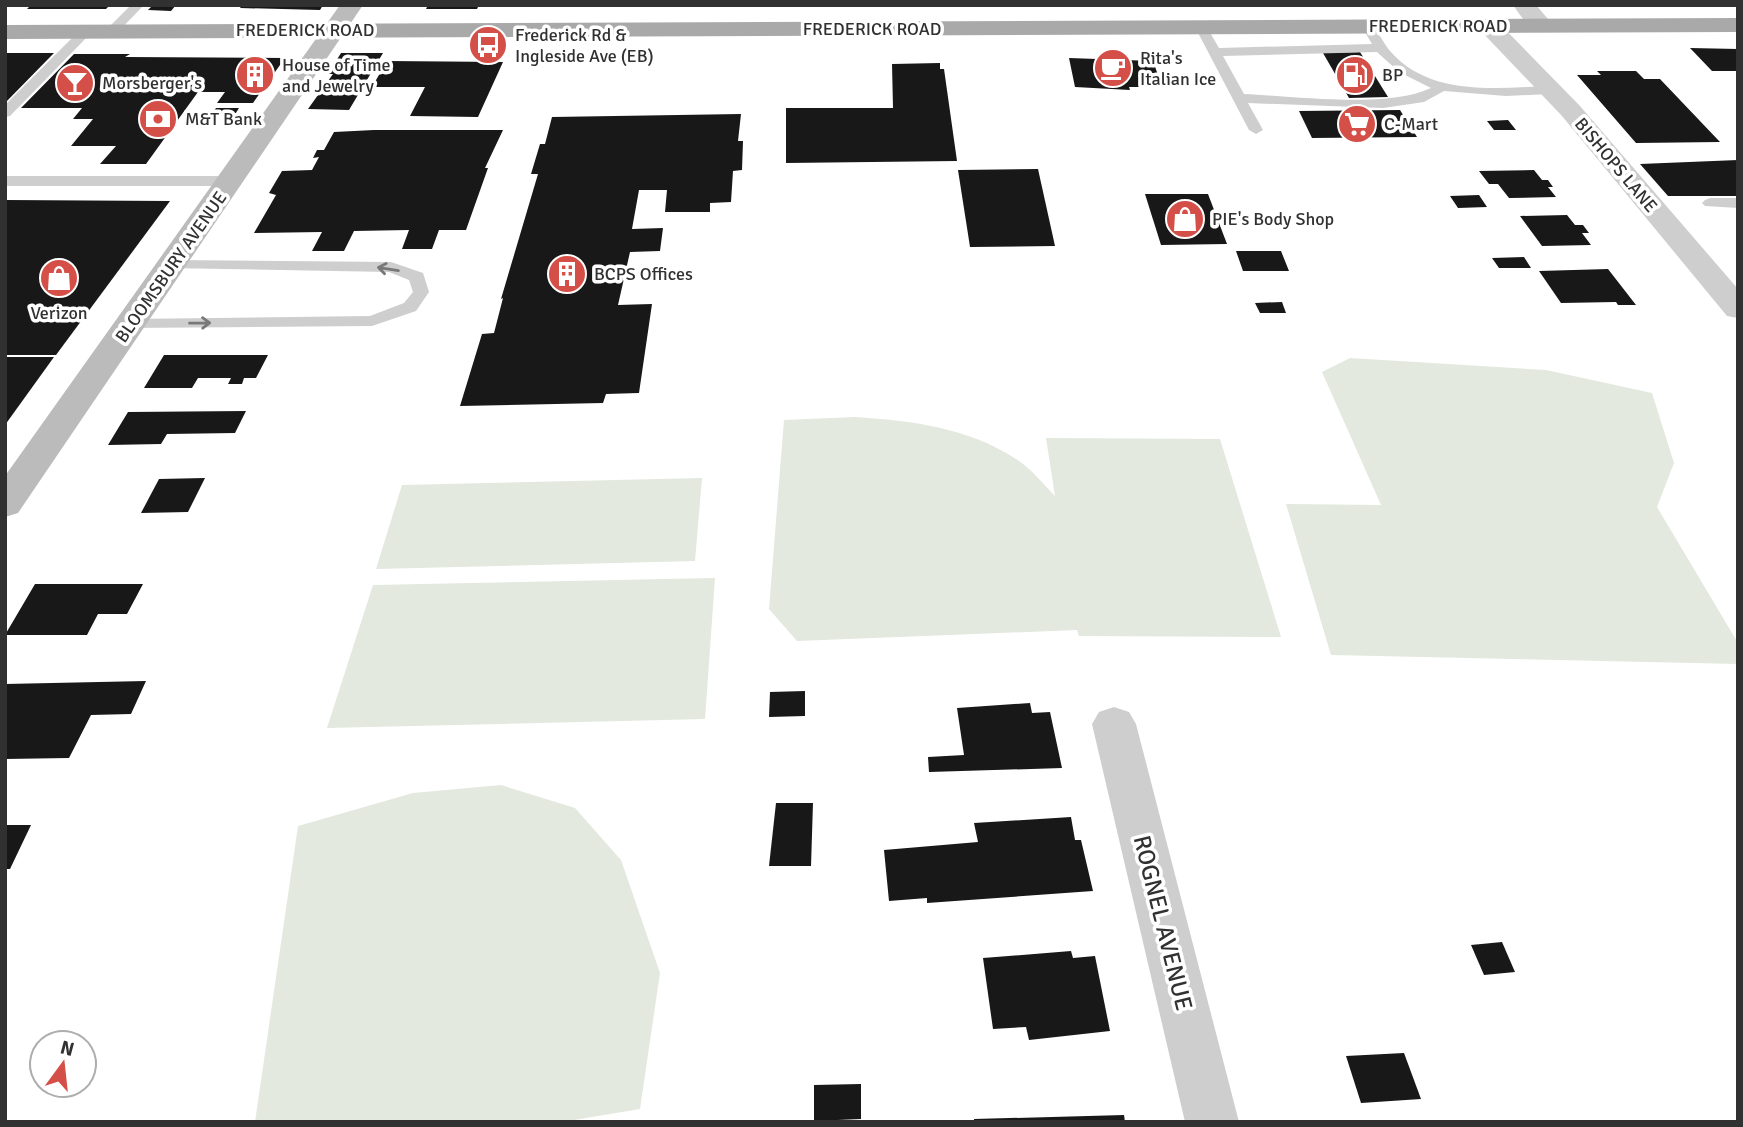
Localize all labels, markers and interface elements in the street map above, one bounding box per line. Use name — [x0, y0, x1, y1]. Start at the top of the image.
street label: FREDERICK ROAD — [1369, 15, 1507, 37]
street label: FREDERICK ROAD — [803, 18, 941, 40]
street label: FREDERICK ROAD — [236, 19, 374, 41]
bus stop icon: Frederick Rd & Ingleside Ave (EB) — [467, 24, 509, 66]
place label: Frederick Rd & Ingleside Ave (EB) — [515, 24, 654, 67]
cafe icon: Rita's Italian Ice — [1092, 47, 1134, 89]
place label: Rita's Italian Ice — [1140, 47, 1216, 90]
building icon: House of Time and Jewelry — [234, 54, 276, 96]
place label: House of Time and Jewelry — [282, 54, 391, 97]
fuel station icon: BP — [1334, 54, 1376, 96]
bar icon: Morsberger's — [54, 62, 96, 104]
place label: BP — [1382, 64, 1403, 86]
place label: Morsberger's — [102, 72, 202, 94]
bank icon: M&T Bank — [137, 98, 179, 140]
supermarket icon: C-Mart — [1336, 103, 1378, 145]
place label: M&T Bank — [185, 108, 262, 130]
place label: C-Mart — [1384, 113, 1438, 135]
street label: BISHOPS LANE — [1570, 113, 1662, 217]
street label: BLOOMSBURY AVENUE — [111, 187, 231, 347]
shop icon: PIE's Body Shop — [1164, 198, 1206, 240]
place label: PIE's Body Shop — [1212, 208, 1334, 230]
building icon: BCPS Offices — [546, 253, 588, 295]
shop icon: Verizon — [38, 257, 80, 299]
one-way arrow — [378, 262, 400, 275]
place label: BCPS Offices — [594, 263, 693, 285]
place label: Verizon — [30, 302, 88, 324]
one-way arrow — [188, 316, 211, 330]
street label: ROGNEL AVENUE — [1127, 832, 1199, 1014]
north arrow — [28, 1029, 98, 1099]
text: N — [58, 1035, 77, 1062]

